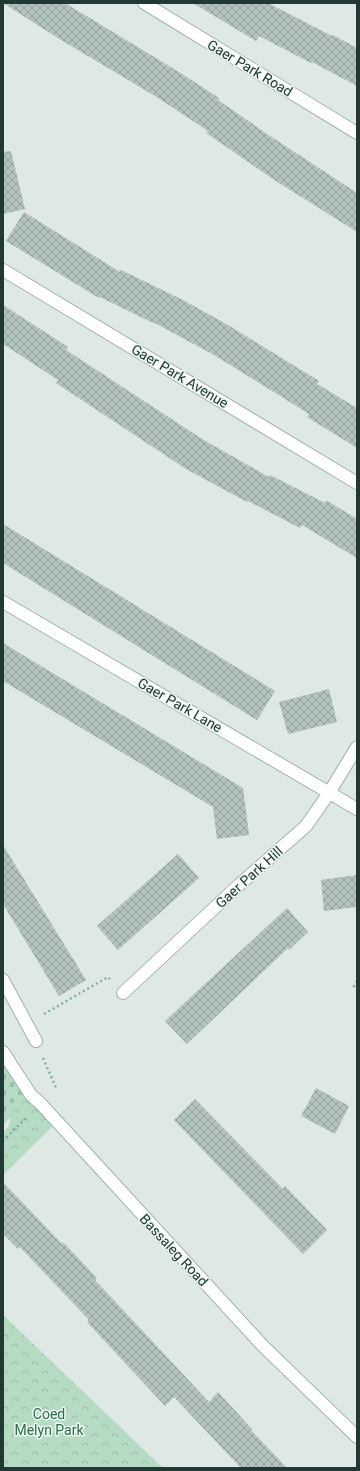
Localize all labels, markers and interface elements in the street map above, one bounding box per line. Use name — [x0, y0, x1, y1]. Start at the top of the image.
street label: Gaer Park Road — [204, 36, 296, 100]
street label: Gaer Park Avenue — [129, 341, 231, 411]
street label: Gaer Park Lane — [135, 674, 225, 736]
street label: Gaer Park Hill — [212, 843, 286, 911]
street label: Bassaleg Road — [137, 1211, 211, 1289]
park label: Coed Melyn Park — [14, 1406, 84, 1438]

